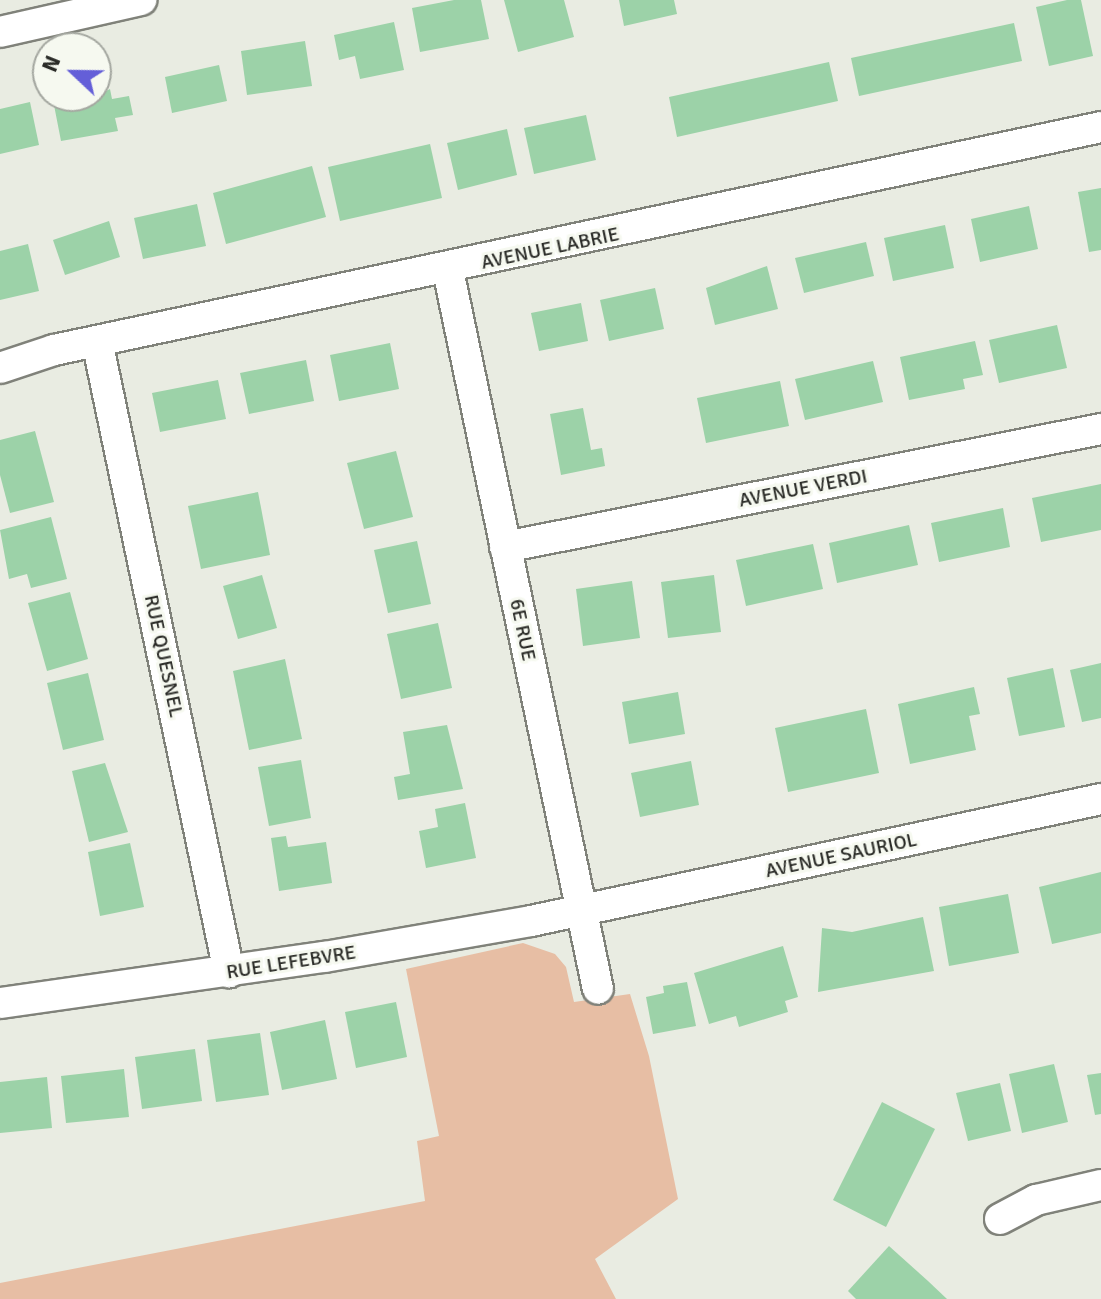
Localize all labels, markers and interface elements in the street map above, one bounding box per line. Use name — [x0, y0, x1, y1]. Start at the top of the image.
north arrow — [32, 32, 112, 112]
text: N — [36, 51, 67, 76]
street label: AVENUE LABRIE — [479, 222, 621, 274]
street label: AVENUE VERDI — [737, 464, 869, 512]
street label: RUE QUESNEL — [139, 592, 189, 720]
street label: 6E RUE — [505, 597, 541, 663]
street label: AVENUE SAURIOL — [763, 827, 919, 883]
street label: RUE LEFEBVRE — [225, 940, 357, 984]

